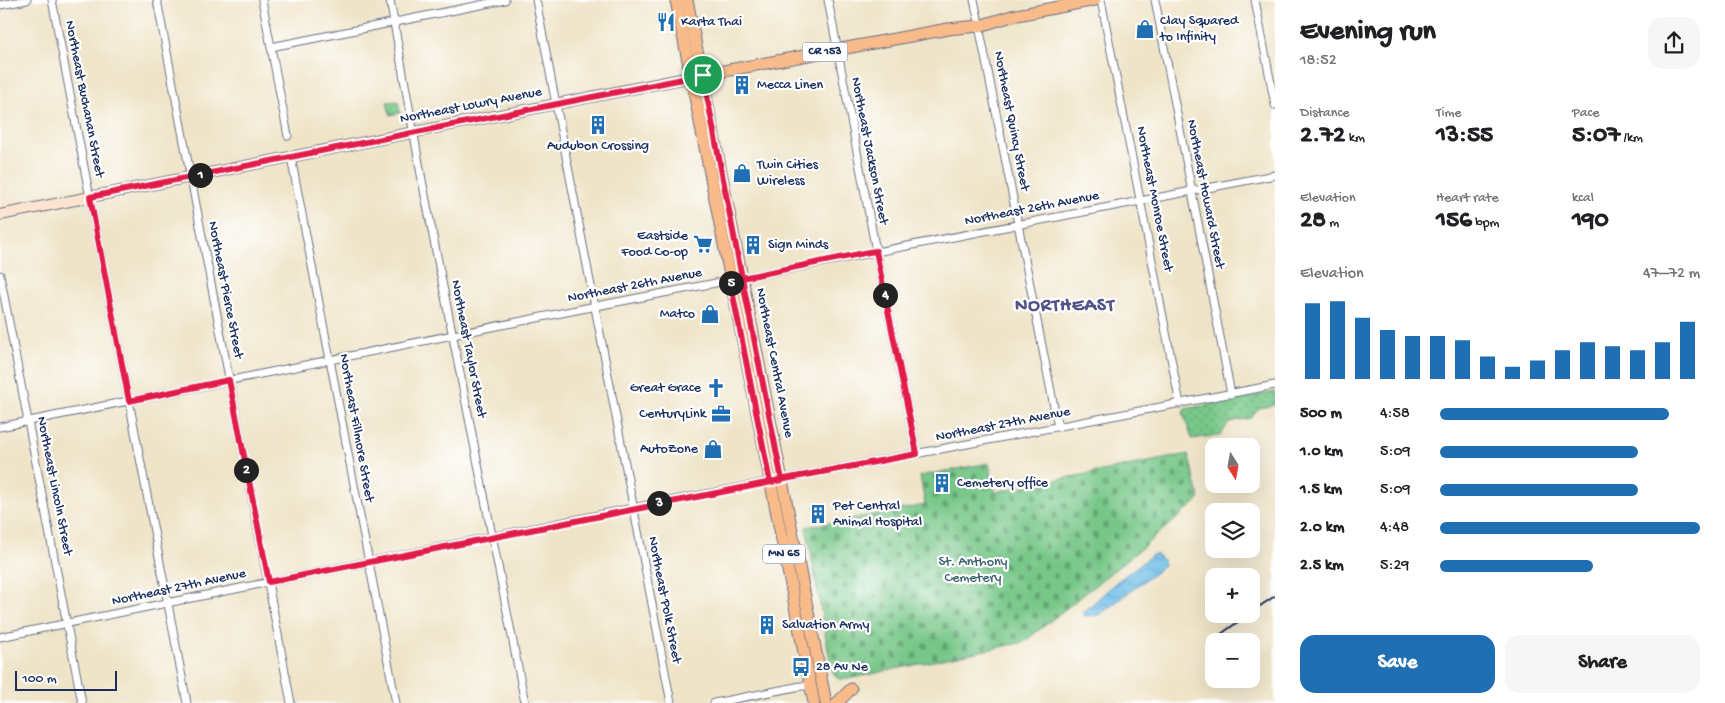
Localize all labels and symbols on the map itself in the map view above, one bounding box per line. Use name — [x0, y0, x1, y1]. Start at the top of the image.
restaurant icon: Karta Thai — [655, 11, 677, 33]
place label: Clay Squared to Infinity — [1159, 13, 1240, 46]
place label: Karta Thai — [681, 14, 742, 31]
shop icon: Clay Squared to Infinity — [1134, 18, 1156, 40]
street label: Northeast Buchanan Street — [60, 19, 108, 180]
road number: CR 153 — [802, 42, 848, 62]
street label: Northeast Quincy Street — [989, 50, 1033, 193]
pin — [682, 54, 724, 96]
building icon: Mecca Linen — [731, 74, 753, 96]
street label: Northeast Jackson Street — [846, 76, 892, 227]
place label: Mecca Linen — [757, 77, 824, 94]
street label: Northeast Lowry Avenue — [399, 84, 544, 128]
building icon: Audubon Crossing — [587, 114, 609, 136]
street label: Northeast Howard Street — [1182, 118, 1228, 271]
street label: Northeast Monroe Street — [1132, 125, 1177, 274]
place label: Audubon Crossing — [547, 138, 649, 155]
place label: Twin Cities Wireless — [756, 157, 819, 190]
pin: 1 — [188, 162, 212, 188]
shop icon: Twin Cities Wireless — [731, 162, 753, 184]
street label: Northeast 26th Avenue — [963, 187, 1101, 230]
street label: Northeast Pierce Street — [203, 220, 247, 361]
place label: Eastside Food Co-op — [620, 228, 689, 261]
supermarket icon: Eastside Food Co-op — [692, 233, 714, 255]
building icon: Sign Minds — [742, 234, 764, 256]
place label: Sign Minds — [768, 237, 829, 254]
street label: Northeast 26th Avenue — [566, 264, 704, 307]
pin: 5 — [718, 270, 744, 296]
street label: Northeast Taylor Street — [446, 279, 490, 420]
pin: 4 — [872, 282, 898, 308]
street label: Northeast Central Avenue — [751, 287, 797, 440]
district label: NORTHEAST — [1015, 295, 1116, 318]
shop icon: Matco — [699, 303, 721, 325]
place label: Matco — [660, 306, 695, 323]
street label: Northeast Fillmore Street — [335, 353, 378, 505]
church icon: Great Grace — [705, 377, 727, 399]
place label: Great Grace — [630, 380, 702, 397]
office icon: CenturyLink — [710, 403, 732, 425]
street label: Northeast 27th Avenue — [934, 403, 1072, 446]
place label: CenturyLink — [639, 406, 708, 423]
street label: Northeast Lincoln Street — [32, 415, 76, 558]
shop icon: AutoZone — [702, 438, 724, 460]
north arrow — [1205, 438, 1260, 492]
place label: AutoZone — [640, 441, 699, 458]
pin: 2 — [234, 458, 258, 482]
building icon: Cemetery office — [931, 472, 953, 494]
place label: Cemetery office — [957, 475, 1049, 492]
pin: 3 — [646, 490, 672, 516]
place label: Pet Central Animal Hospital — [832, 498, 922, 531]
building icon: Pet Central Animal Hospital — [807, 503, 829, 525]
street label: Northeast Polk Street — [643, 535, 685, 666]
road number: MN 65 — [763, 544, 805, 564]
park label: St. Anthony Cemetery — [939, 554, 1008, 587]
street label: Northeast 27th Avenue — [110, 565, 248, 611]
building icon: Salvation Army — [756, 614, 778, 636]
place label: Salvation Army — [782, 617, 869, 634]
bus stop icon: 28 Av Ne — [790, 656, 812, 678]
place label: 28 Av Ne — [816, 659, 869, 676]
scale bar — [15, 668, 118, 691]

